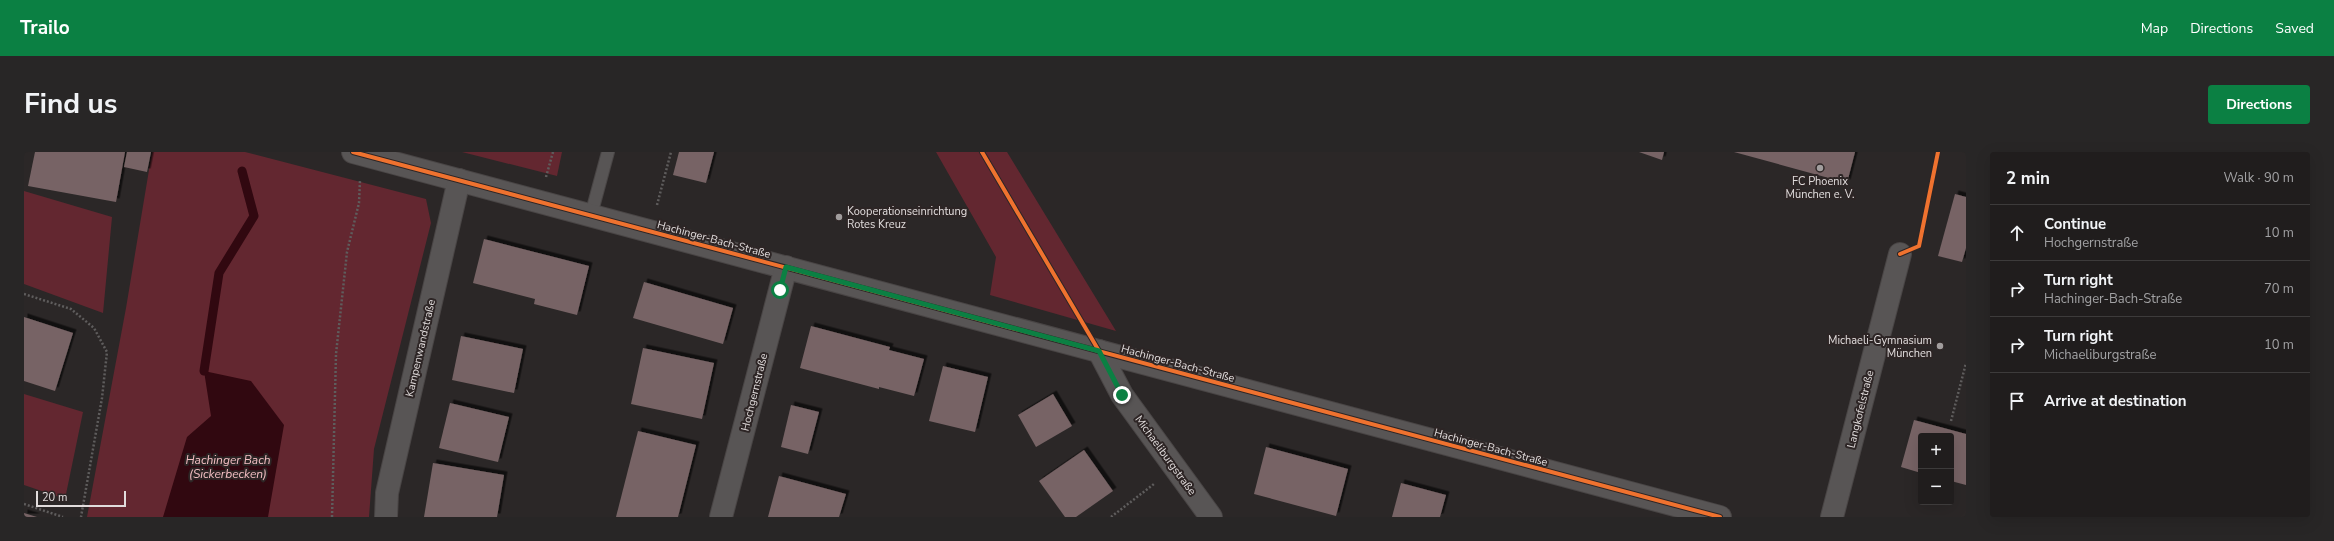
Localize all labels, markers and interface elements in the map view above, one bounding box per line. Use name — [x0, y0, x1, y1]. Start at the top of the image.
text: Trailo — [20, 15, 70, 41]
text: Map — [2141, 19, 2168, 38]
text: Directions — [2190, 19, 2253, 38]
text: Saved — [2275, 19, 2314, 38]
text: Find us — [24, 85, 118, 123]
button: Directions — [2208, 85, 2310, 124]
marker: FC Phoenix München e. V. — [1815, 163, 1825, 173]
text: 2 min — [2006, 167, 2050, 190]
text: Walk · 90 m — [2223, 169, 2294, 187]
place label: FC Phoenix München e. V. — [1786, 174, 1854, 202]
place label: Kooperationseinrichtung Rotes Kreuz — [847, 204, 967, 232]
marker: Kooperationseinrichtung Rotes Kreuz — [834, 212, 844, 222]
text: Continue — [2044, 214, 2106, 234]
street label: Hachinger-Bach-Straße — [655, 217, 772, 262]
icon: ahead — [2006, 222, 2028, 244]
text: 10 m — [2264, 224, 2294, 242]
text: Hochgernstraße — [2044, 234, 2138, 252]
text: Turn right — [2044, 270, 2113, 290]
icon: right — [2006, 278, 2028, 300]
text: 70 m — [2264, 280, 2294, 298]
route start — [771, 281, 789, 299]
text: Hachinger-Bach-Straße — [2044, 290, 2182, 308]
street label: Kampenwandstraße — [402, 298, 439, 398]
text: Turn right — [2044, 326, 2113, 346]
place label: Michaeli-Gymnasium München — [1828, 333, 1932, 361]
icon: right — [2006, 334, 2028, 356]
text: 10 m — [2264, 336, 2294, 354]
street label: Hachinger-Bach-Straße — [1119, 341, 1236, 386]
marker: Michaeli-Gymnasium München — [1935, 341, 1945, 351]
text: Michaeliburgstraße — [2044, 346, 2156, 364]
street label: Hochgernstraße — [738, 351, 771, 433]
street label: Langkofelstraße — [1844, 368, 1877, 450]
route end — [1113, 386, 1131, 404]
icon: arrive — [2006, 390, 2028, 412]
text: Arrive at destination — [2044, 391, 2187, 411]
street label: Michaeliburgstraße — [1132, 412, 1200, 498]
street label: Hachinger-Bach-Straße — [1432, 425, 1549, 470]
map controls — [1918, 433, 1954, 505]
button: + — [1918, 433, 1954, 469]
water label: Hachinger Bach (Sickerbecken) — [185, 452, 271, 482]
button: − — [1918, 469, 1954, 505]
scale bar — [36, 489, 126, 508]
text: 20 m — [42, 490, 67, 505]

